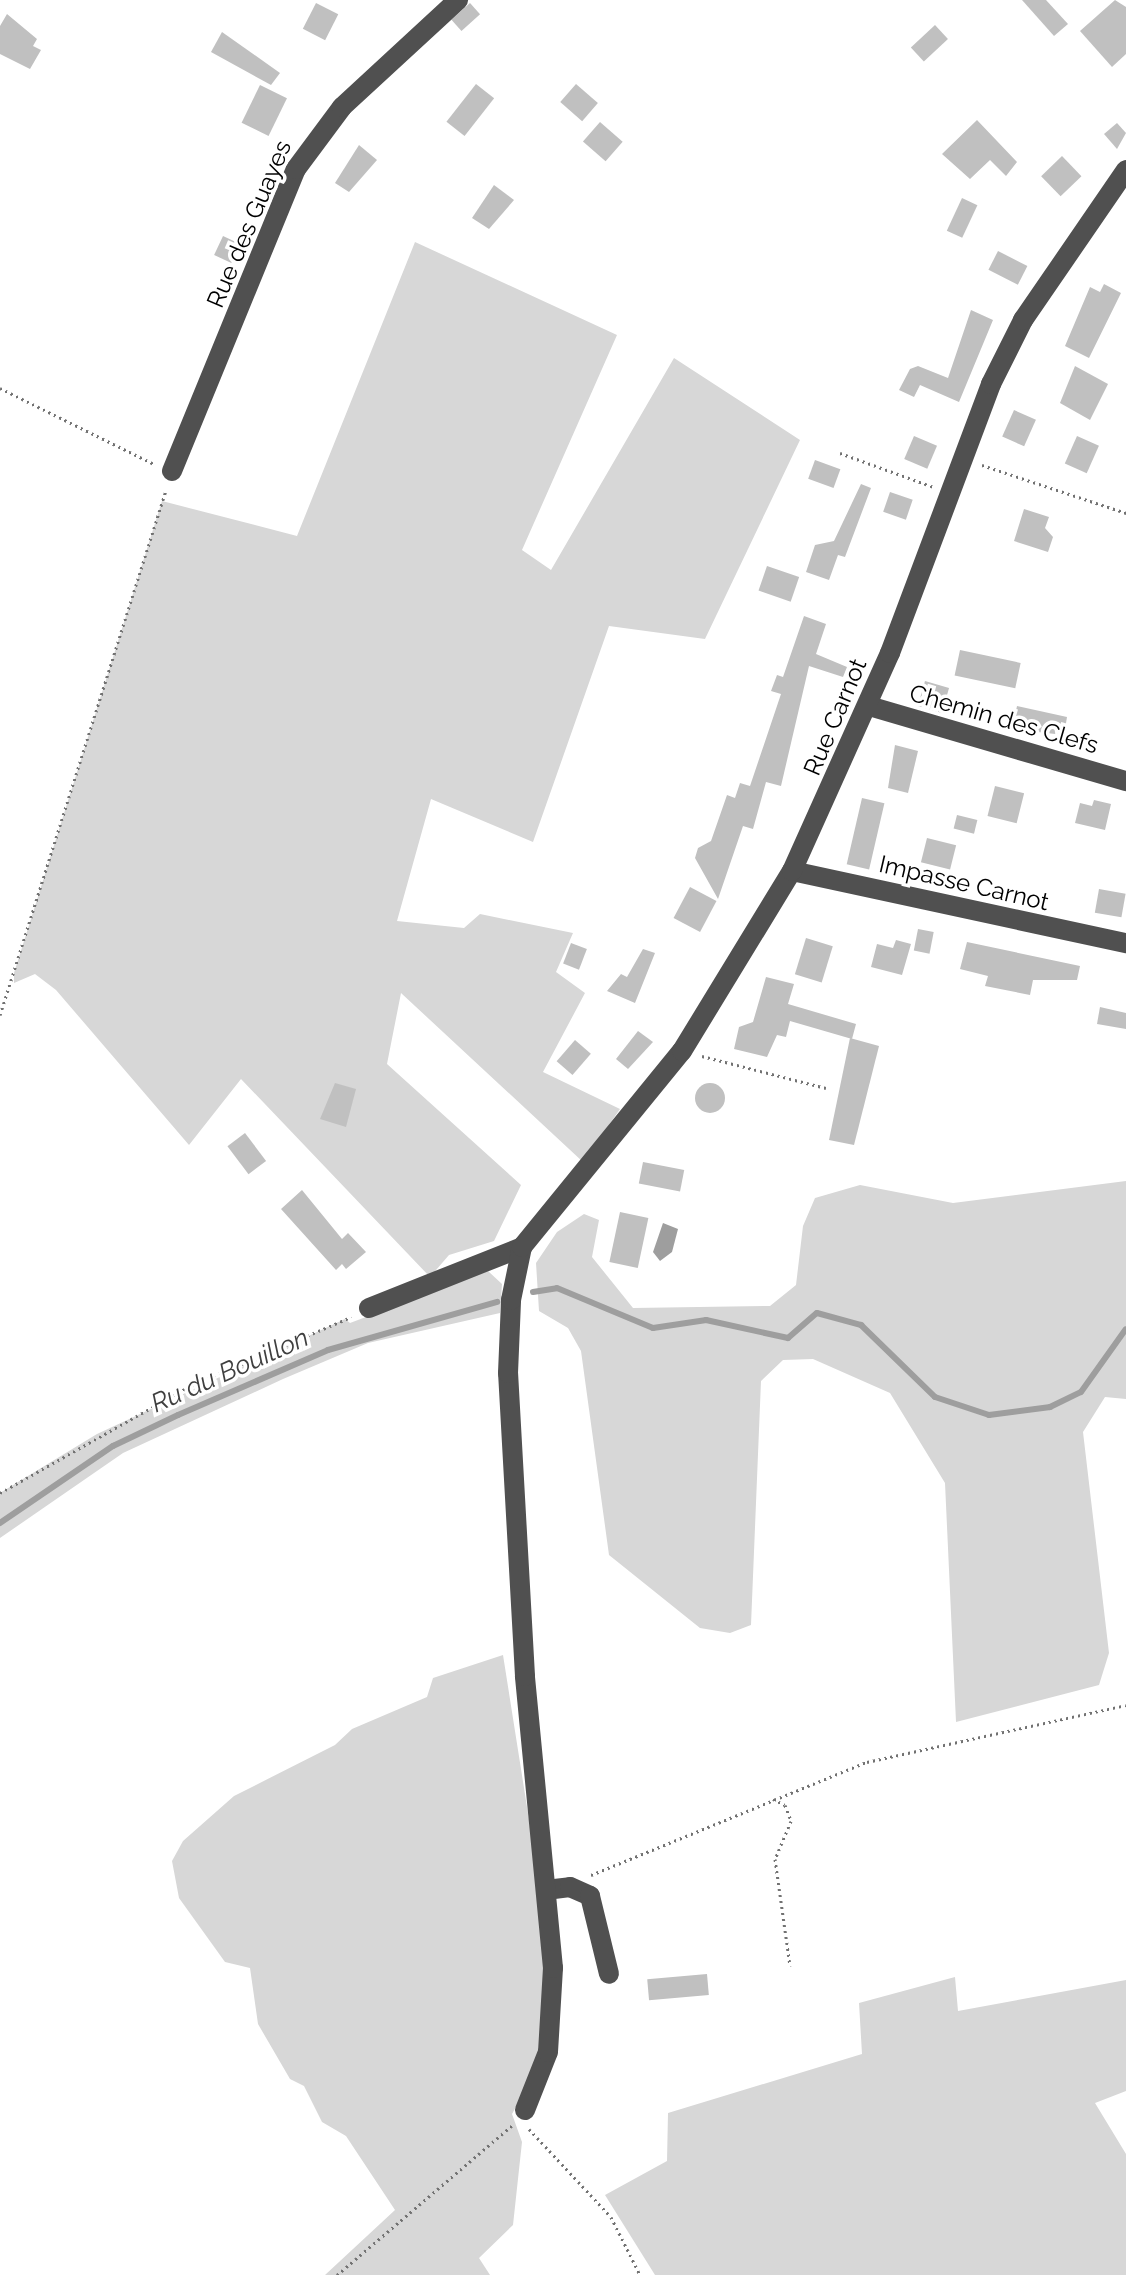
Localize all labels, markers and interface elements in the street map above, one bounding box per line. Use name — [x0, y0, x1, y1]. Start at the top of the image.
street label: Rue des Guayes — [201, 136, 297, 312]
street label: Rue Carnot — [798, 654, 872, 780]
street label: Chemin des Clefs — [906, 678, 1102, 760]
street label: Impasse Carnot — [876, 849, 1052, 917]
water label: Ru du Bouillon — [146, 1322, 314, 1420]

